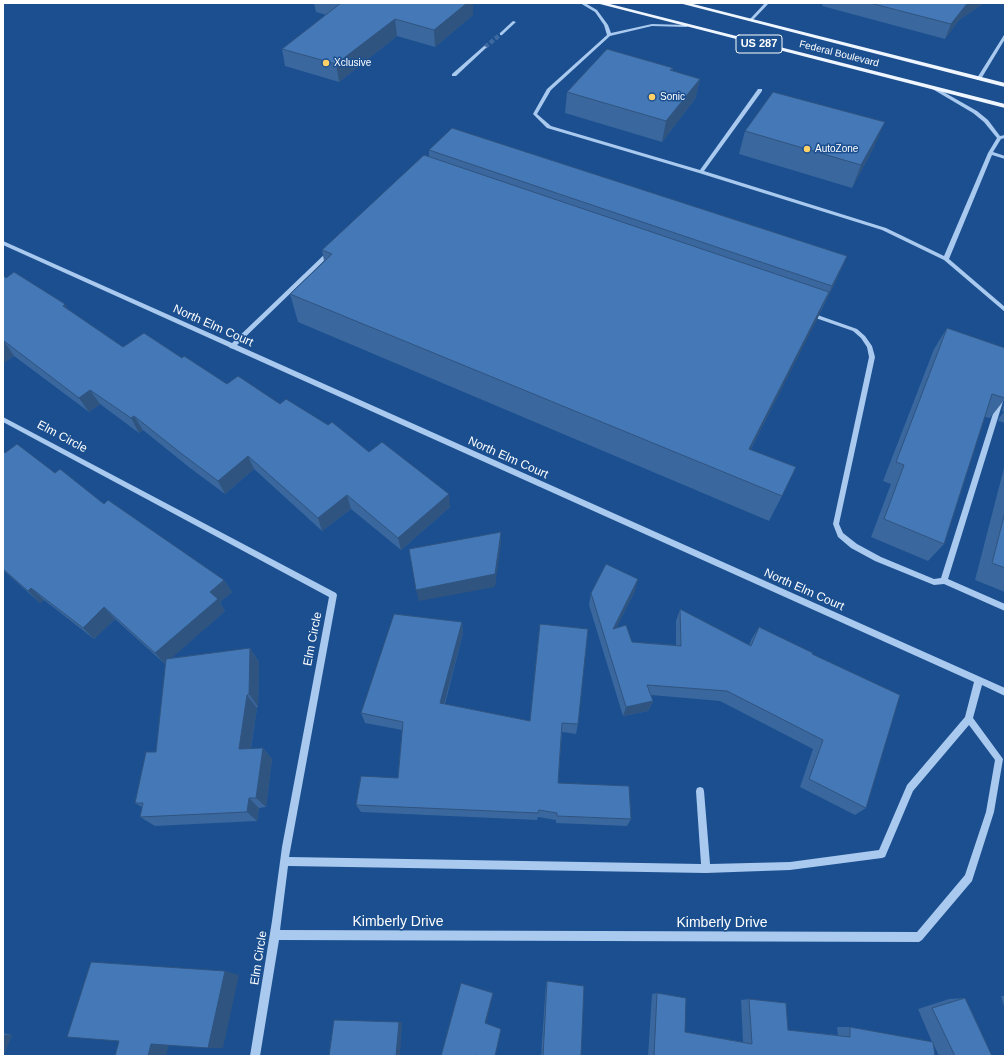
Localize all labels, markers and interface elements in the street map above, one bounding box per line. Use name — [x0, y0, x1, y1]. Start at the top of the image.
road number: US 287 — [736, 35, 782, 53]
street label: Federal Boulevard — [798, 38, 880, 70]
place label: Xclusive — [334, 57, 371, 69]
marker: Xclusive — [321, 58, 331, 68]
place label: Sonic — [660, 91, 685, 103]
marker: Sonic — [647, 92, 657, 102]
place label: AutoZone — [815, 143, 858, 155]
marker: AutoZone — [802, 144, 812, 154]
street label: North Elm Court — [171, 302, 255, 350]
street label: Elm Circle — [34, 418, 90, 456]
street label: North Elm Court — [466, 434, 550, 482]
street label: North Elm Court — [762, 566, 846, 614]
street label: Elm Circle — [301, 611, 325, 667]
street label: Kimberly Drive — [352, 914, 444, 930]
street label: Kimberly Drive — [676, 915, 768, 931]
street label: Elm Circle — [248, 930, 270, 986]

